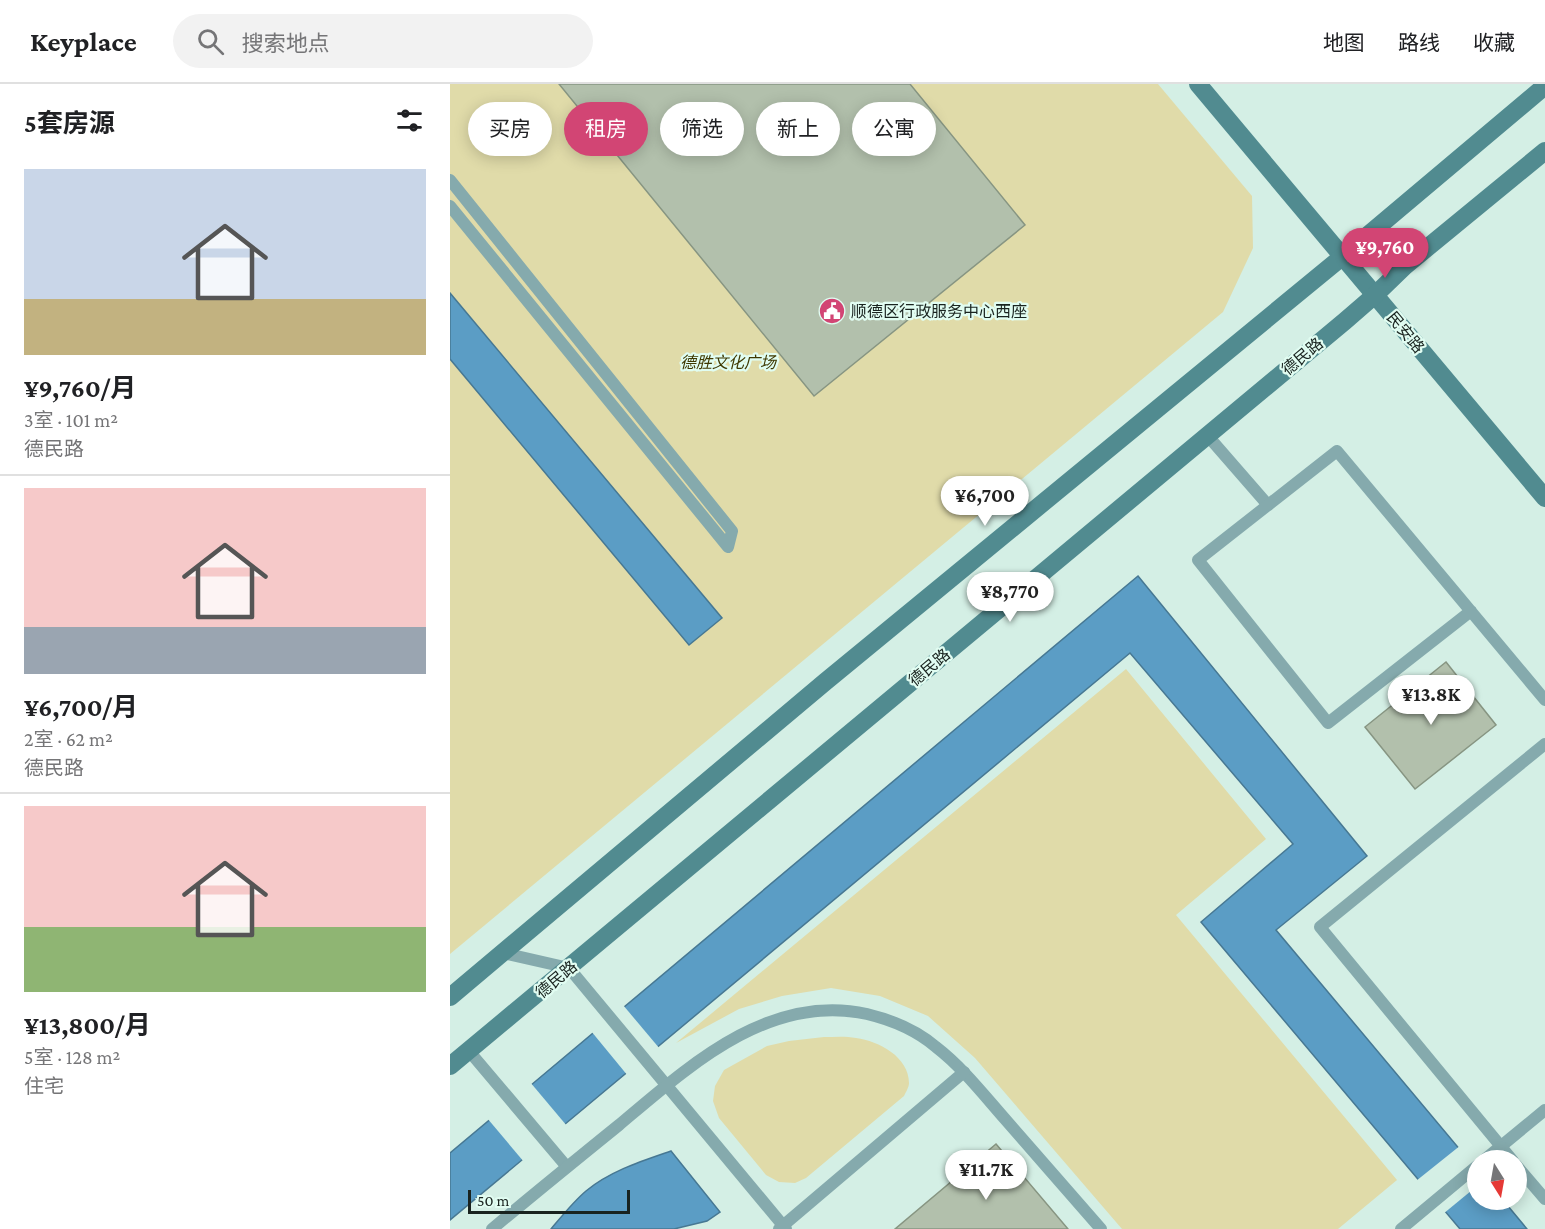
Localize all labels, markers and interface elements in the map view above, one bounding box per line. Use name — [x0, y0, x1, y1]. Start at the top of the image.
search box — [173, 14, 593, 68]
icon: search — [194, 25, 227, 58]
text: Keyplace — [30, 26, 137, 57]
text: 搜索地点 — [242, 31, 330, 56]
text: 地图 — [1323, 31, 1365, 55]
text: 路线 — [1398, 31, 1440, 55]
text: 收藏 — [1473, 31, 1515, 55]
chip: 买房 — [468, 102, 552, 156]
chip: 租房 — [564, 102, 648, 156]
chip: 筛选 — [660, 102, 744, 156]
chip: 新上 — [756, 102, 840, 156]
chip: 公寓 — [852, 102, 936, 156]
icon: filters — [393, 104, 426, 137]
text: 5套房源 — [24, 109, 115, 138]
icon: home — [171, 208, 279, 316]
pin: ¥9,760 — [1336, 228, 1434, 279]
text: ¥9,760 — [1355, 236, 1415, 258]
public building icon: 顺德区行政服务中心西座 — [817, 296, 847, 326]
place label: 顺德区行政服务中心西座 — [851, 303, 1027, 320]
street label: 民安路 — [1384, 308, 1428, 356]
street label: 德民路 — [1278, 334, 1326, 378]
park label: 德胜文化广场 — [680, 354, 778, 371]
text: ¥9,760/月 — [24, 374, 136, 403]
text: 3室 · 101 m² — [24, 409, 118, 431]
text: 德民路 — [24, 438, 84, 460]
pin: ¥6,700 — [936, 476, 1034, 527]
text: ¥6,700 — [955, 484, 1015, 506]
icon: home — [171, 527, 279, 635]
pin: ¥8,770 — [961, 572, 1059, 623]
text: ¥8,770 — [981, 580, 1039, 602]
street label: 德民路 — [905, 645, 953, 689]
pin: ¥13.8K — [1382, 675, 1480, 726]
text: ¥13.8K — [1402, 683, 1460, 705]
text: ¥6,700/月 — [24, 693, 138, 722]
text: 2室 · 62 m² — [24, 728, 113, 750]
text: 德民路 — [24, 757, 84, 779]
icon: home — [171, 845, 279, 953]
street label: 德民路 — [532, 957, 580, 1001]
text: ¥13,800/月 — [24, 1011, 151, 1040]
text: 5室 · 128 m² — [24, 1046, 120, 1068]
text: 住宅 — [24, 1075, 64, 1097]
pin: ¥11.7K — [937, 1150, 1035, 1201]
north arrow — [1467, 1150, 1527, 1210]
map controls — [1467, 1150, 1527, 1210]
text: ¥11.7K — [959, 1158, 1013, 1180]
scale bar — [468, 1187, 630, 1214]
text: 50 m — [477, 1192, 509, 1209]

